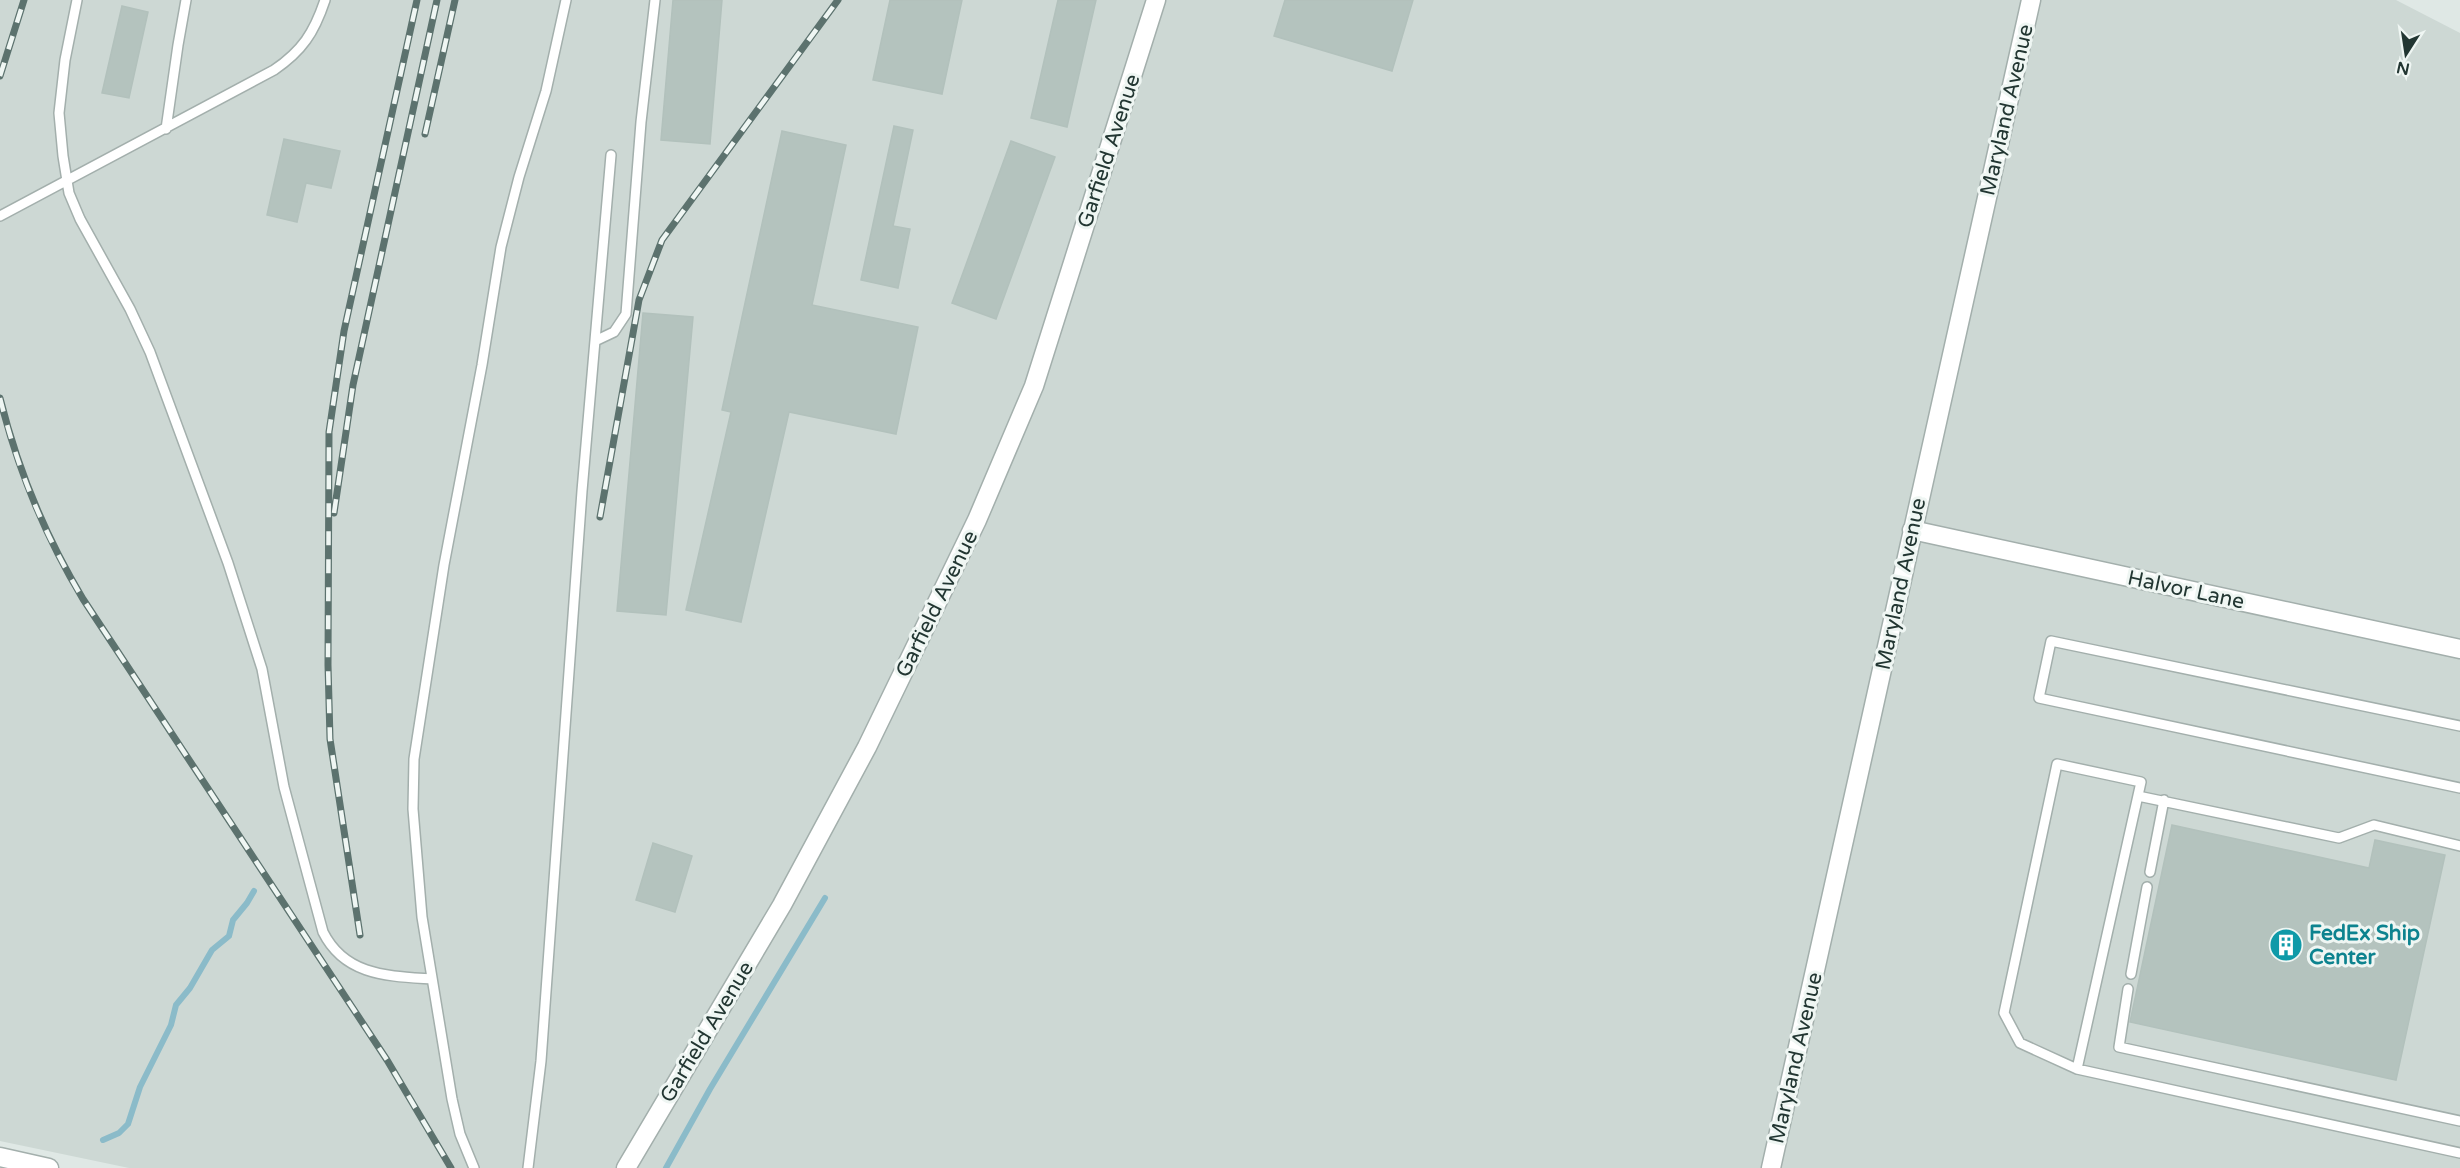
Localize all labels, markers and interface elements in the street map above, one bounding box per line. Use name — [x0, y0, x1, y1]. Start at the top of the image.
street label: Maryland Avenue — [1975, 22, 2039, 198]
north arrow — [2376, 24, 2436, 84]
text: N — [2395, 57, 2411, 79]
street label: Garfield Avenue — [1072, 71, 1146, 231]
street label: Maryland Avenue — [1871, 496, 1931, 672]
street label: Garfield Avenue — [891, 526, 983, 681]
street label: Halvor Lane — [2125, 565, 2247, 615]
place label: FedEx Ship Center — [2309, 921, 2420, 970]
building icon: FedEx Ship Center — [2268, 927, 2304, 963]
street label: Garfield Avenue — [655, 957, 759, 1107]
street label: Maryland Avenue — [1764, 970, 1828, 1146]

